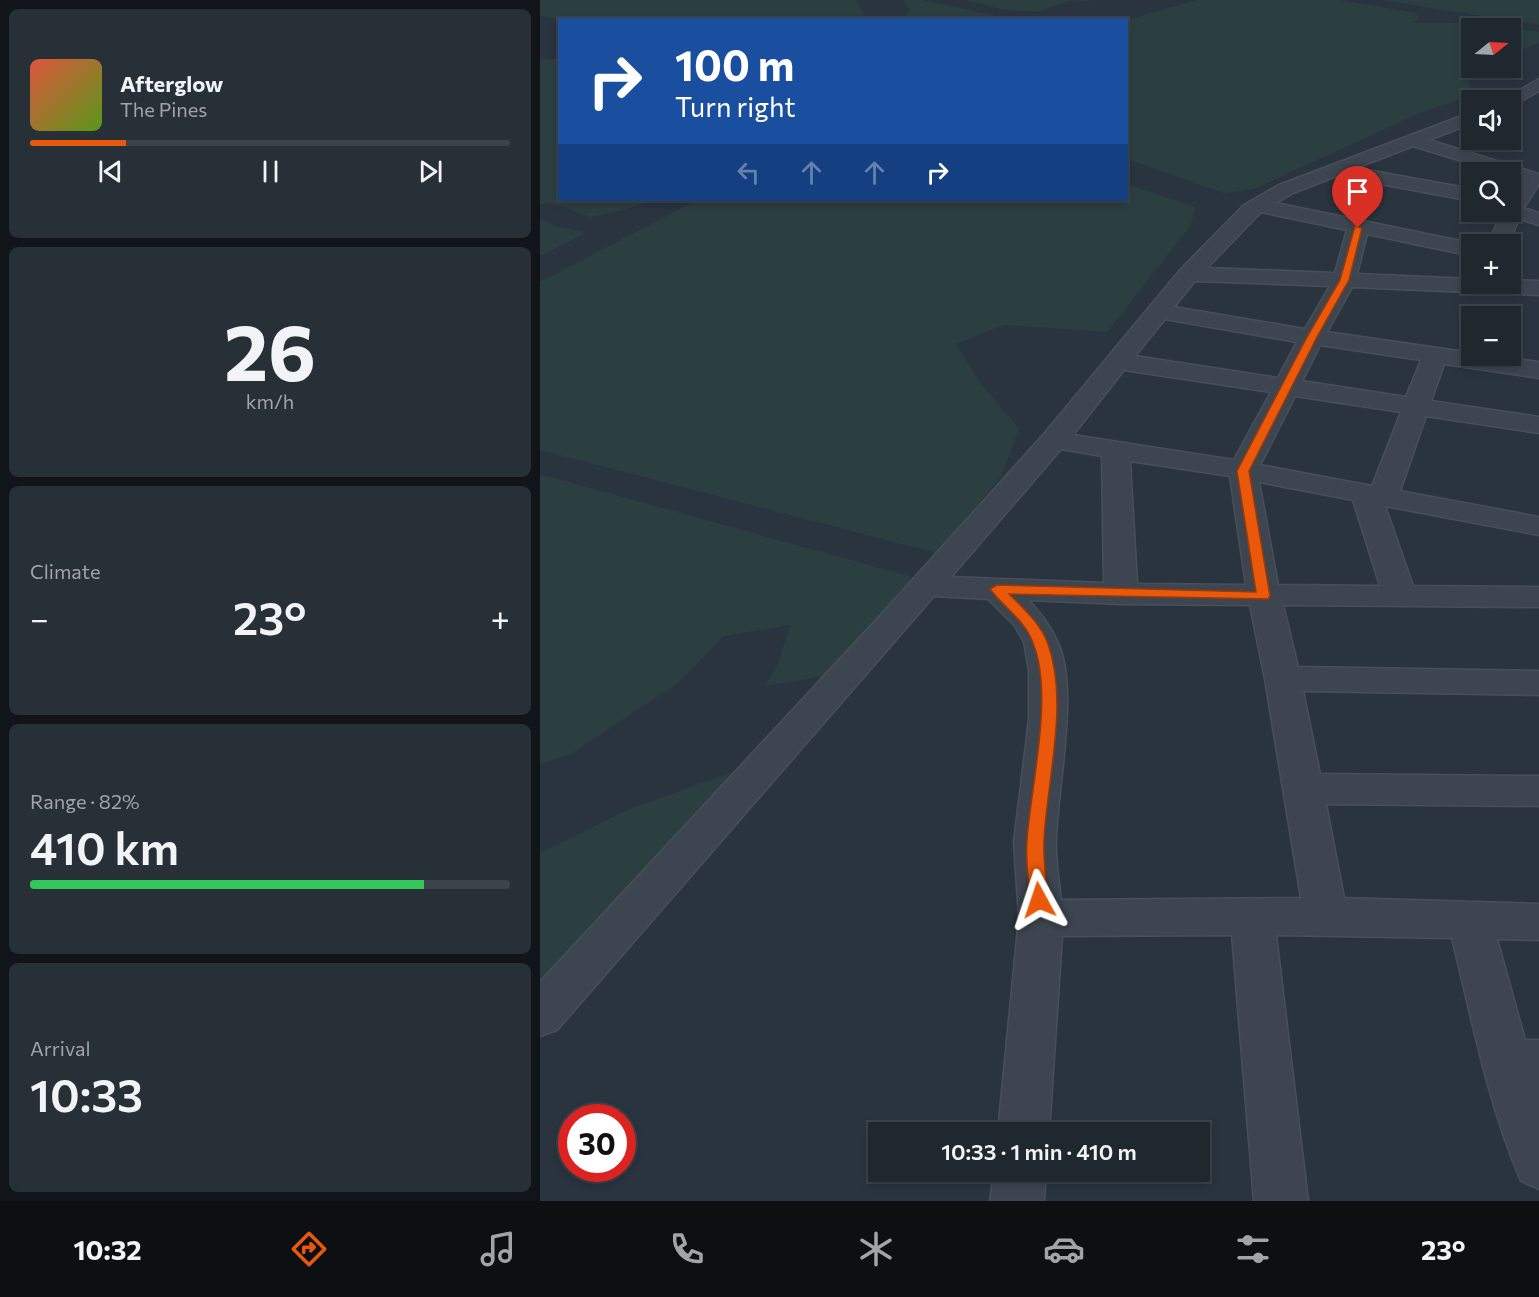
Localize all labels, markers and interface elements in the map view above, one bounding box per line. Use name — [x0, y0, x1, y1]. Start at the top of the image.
north arrow — [1461, 18, 1521, 78]
map controls — [1461, 18, 1521, 366]
text: 100 m — [675, 38, 795, 90]
icon: right — [576, 42, 654, 120]
text: Afterglow — [120, 70, 223, 97]
text: Turn right — [675, 90, 795, 123]
button: sound — [1461, 90, 1521, 150]
text: The Pines — [120, 97, 207, 121]
icon: previous — [94, 155, 127, 188]
icon: pause — [254, 155, 287, 188]
icon: next — [414, 155, 447, 188]
icon: left — [732, 156, 765, 189]
icon: ahead — [795, 156, 828, 189]
icon: ahead — [858, 156, 891, 189]
icon: right — [921, 156, 954, 189]
button: search — [1461, 162, 1521, 222]
pin — [1332, 166, 1383, 228]
icon: arrive — [1341, 175, 1374, 208]
button: + — [1461, 234, 1521, 294]
text: 26 — [224, 302, 316, 397]
button: − — [1461, 306, 1521, 366]
text: km/h — [246, 389, 294, 413]
text: Climate — [30, 559, 100, 583]
text: 23° — [233, 589, 306, 644]
text: − — [30, 597, 49, 638]
text: + — [491, 597, 510, 638]
text: Range · 82% — [30, 789, 140, 813]
text: 410 km — [30, 819, 179, 874]
position arrow — [1007, 868, 1071, 932]
text: Arrival — [30, 1036, 91, 1060]
text: 10:33 — [30, 1066, 143, 1121]
speed limit sign: 30 — [558, 1104, 636, 1182]
text: 10:33 · 1 min · 410 m — [941, 1138, 1137, 1165]
icon: directions — [288, 1228, 330, 1270]
icon: music — [477, 1228, 519, 1270]
icon: phone — [666, 1228, 708, 1270]
icon: climate — [855, 1228, 897, 1270]
icon: car — [1043, 1228, 1085, 1270]
icon: filters — [1232, 1228, 1274, 1270]
text: 10:32 — [73, 1233, 142, 1266]
text: 23° — [1421, 1233, 1466, 1266]

